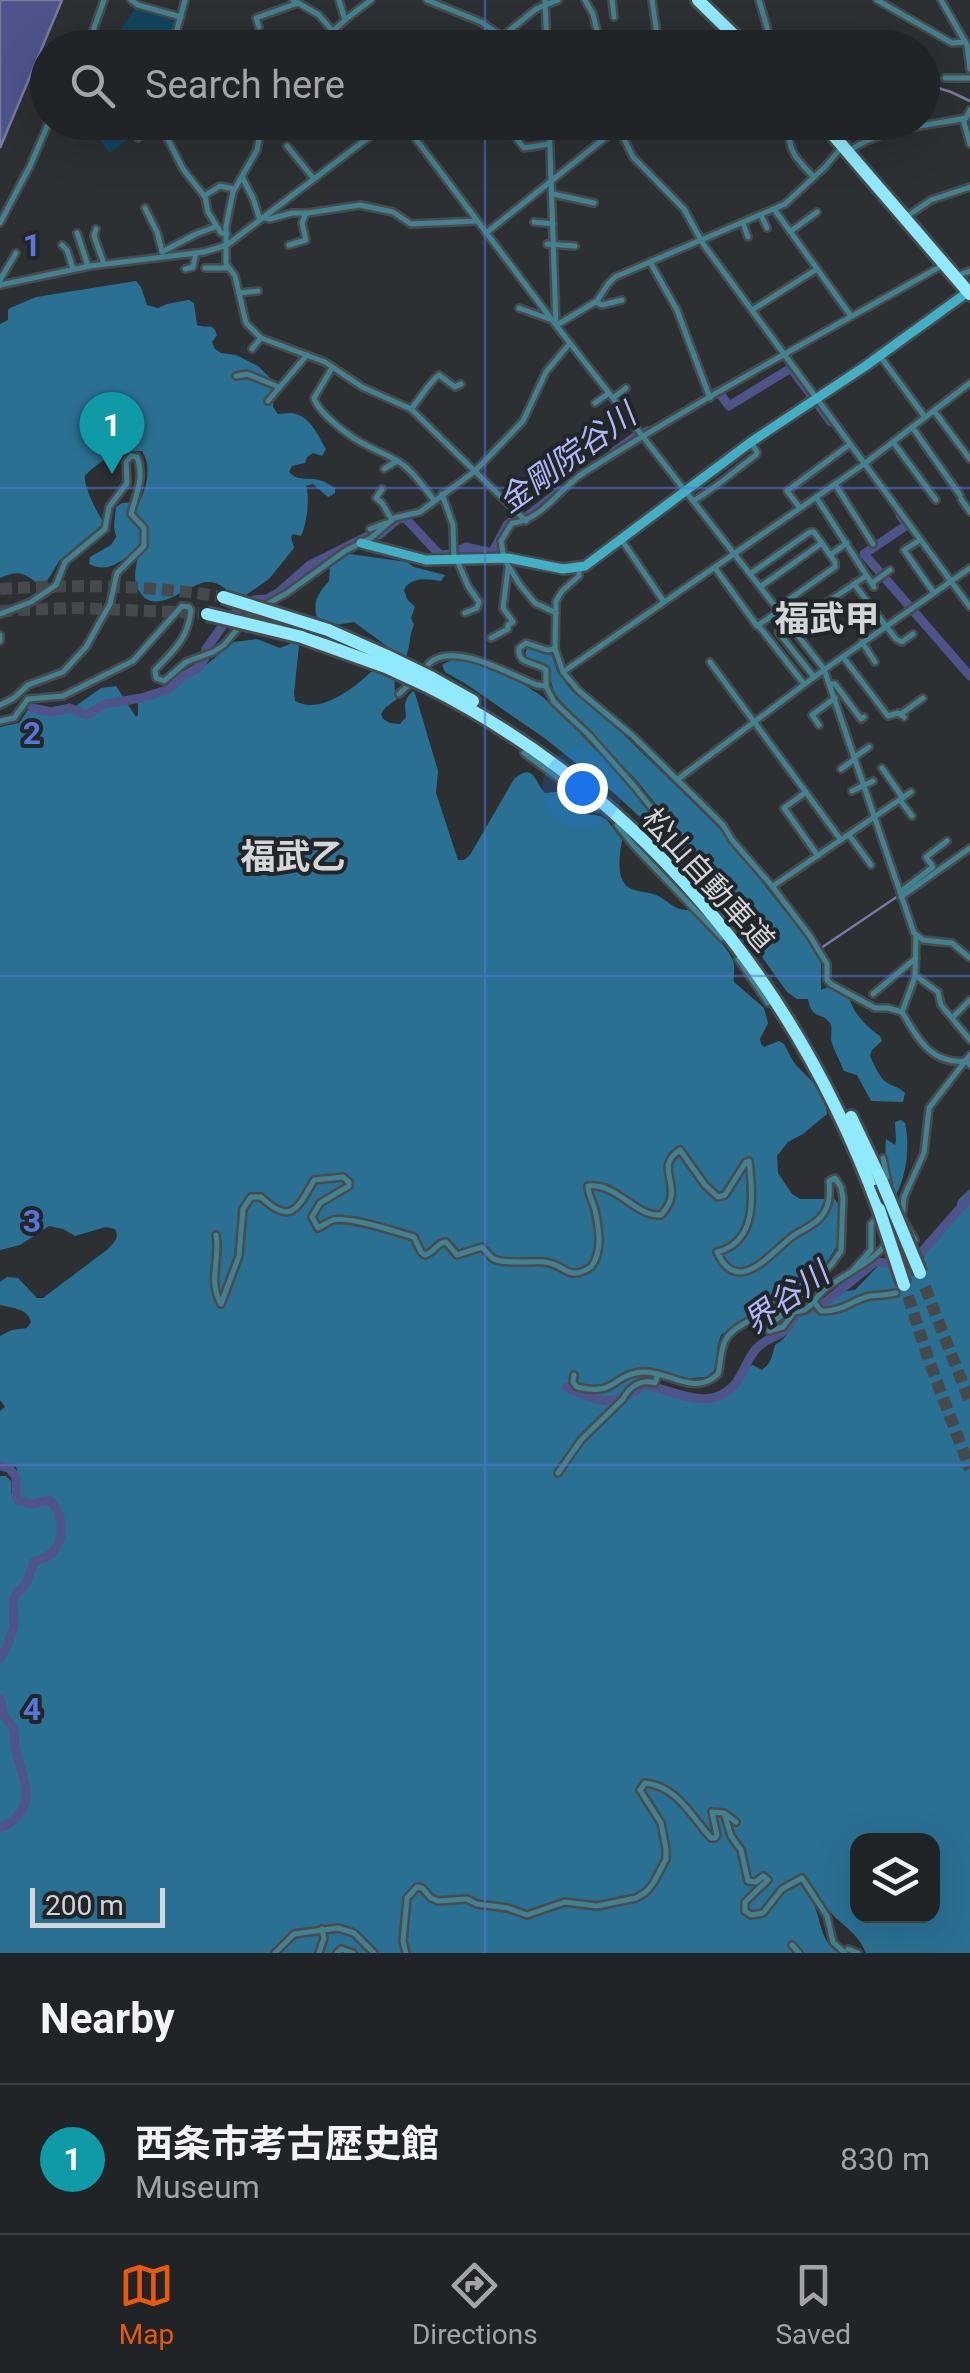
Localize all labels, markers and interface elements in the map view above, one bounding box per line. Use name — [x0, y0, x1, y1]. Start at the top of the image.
search box — [30, 30, 940, 140]
icon: search — [65, 58, 120, 113]
text: Search here — [145, 63, 345, 107]
text: 1 — [23, 226, 41, 264]
pin: 1 — [80, 392, 144, 474]
water label: 金剛院谷川 — [491, 394, 645, 520]
district label: 福武甲 — [774, 599, 880, 640]
text: 2 — [23, 714, 41, 752]
your location — [557, 763, 608, 814]
street label: 松山自動車道 — [635, 801, 782, 958]
district label: 福武乙 — [240, 837, 346, 878]
text: 3 — [23, 1202, 41, 1240]
water label: 界谷川 — [736, 1253, 838, 1342]
text: 4 — [23, 1690, 41, 1728]
map controls — [850, 1833, 940, 1923]
button: layers — [850, 1833, 940, 1923]
scale bar — [30, 1883, 165, 1928]
text: 200 m — [45, 1889, 124, 1922]
text: Nearby — [40, 1994, 175, 2043]
text: 西条市考古歴史館 — [135, 2122, 439, 2166]
text: 1 — [63, 2140, 82, 2178]
text: 830 m — [840, 2140, 930, 2178]
text: Museum — [135, 2168, 260, 2206]
tab: Map — [119, 2258, 174, 2351]
tab: Directions — [412, 2258, 538, 2351]
tab: Saved — [775, 2258, 851, 2351]

